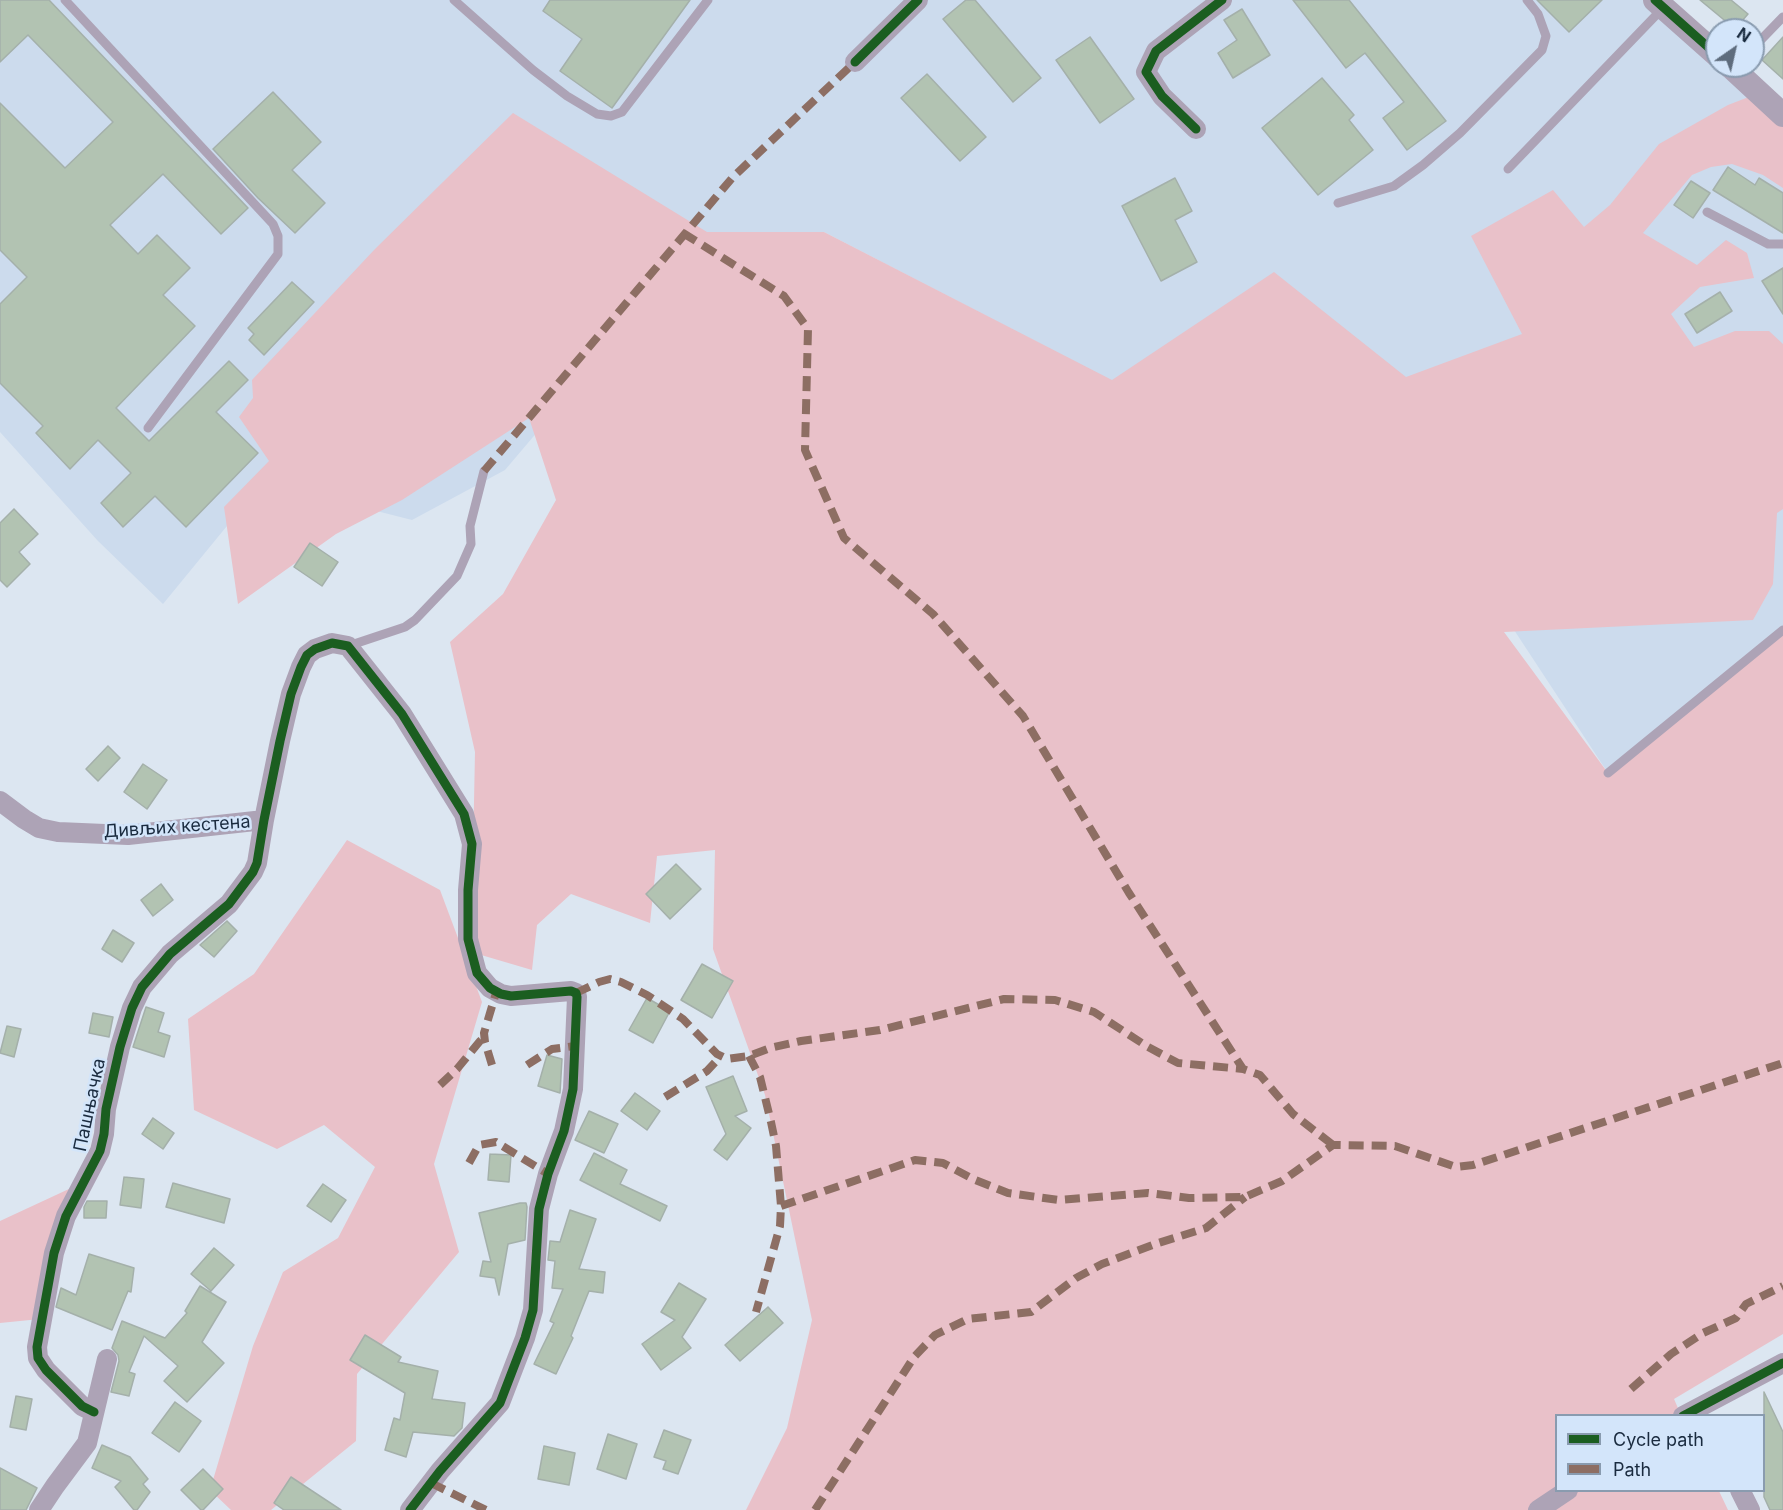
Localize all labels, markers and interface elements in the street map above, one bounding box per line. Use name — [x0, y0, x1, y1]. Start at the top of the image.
north arrow — [1705, 18, 1765, 78]
text: N — [1733, 23, 1755, 46]
street label: Дивљих кестена — [103, 811, 251, 843]
street label: Пашњачка — [70, 1056, 110, 1154]
legend — [1555, 1414, 1765, 1492]
text: Cycle path — [1613, 1429, 1704, 1450]
text: Path — [1613, 1459, 1651, 1480]

